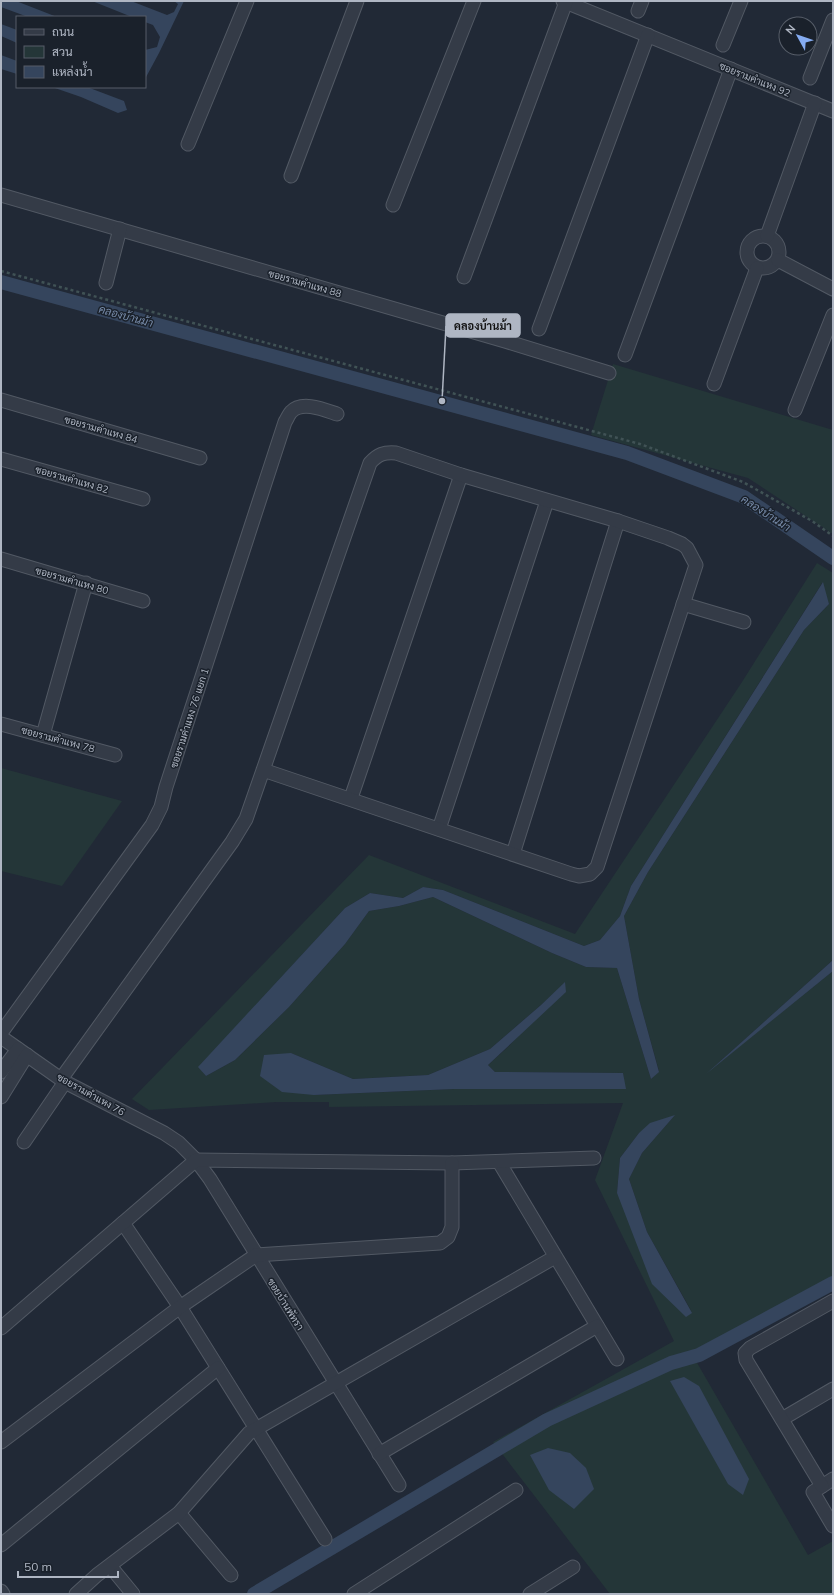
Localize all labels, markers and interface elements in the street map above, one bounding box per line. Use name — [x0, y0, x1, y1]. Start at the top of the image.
legend — [16, 16, 146, 88]
north arrow — [778, 16, 818, 56]
text: N — [782, 22, 798, 37]
text: ถนน — [52, 24, 75, 39]
text: สวน — [52, 44, 73, 59]
street label: ซอยรามคําแหง 92 — [717, 59, 792, 100]
text: แหล่งน้ำ — [52, 61, 92, 79]
street label: ซอยรามคำแหง 88 — [267, 267, 343, 300]
water label: คลองบ้านม้า — [97, 302, 155, 330]
callout: คลองบ้านม้า — [446, 314, 520, 337]
text: คลองบ้านม้า — [454, 318, 512, 333]
street label: ซอยรามคำแหง 84 — [63, 413, 139, 446]
street label: ซอยรามคำแหง 82 — [34, 463, 110, 496]
water label: คลองบ้านม้า — [739, 492, 793, 534]
street label: ซอยรามคำแหง 80 — [34, 564, 110, 597]
street label: ซอยรามคำแหง 76 แยก 1 — [167, 667, 212, 770]
street label: ซอยรามคำแหง 78 — [20, 723, 96, 756]
street label: ซอยรามคำแหง 76 — [54, 1070, 127, 1118]
street label: ซอยบ้านพัทรา — [264, 1276, 307, 1333]
scale bar — [18, 1553, 118, 1579]
text: 50 m — [24, 1559, 52, 1574]

